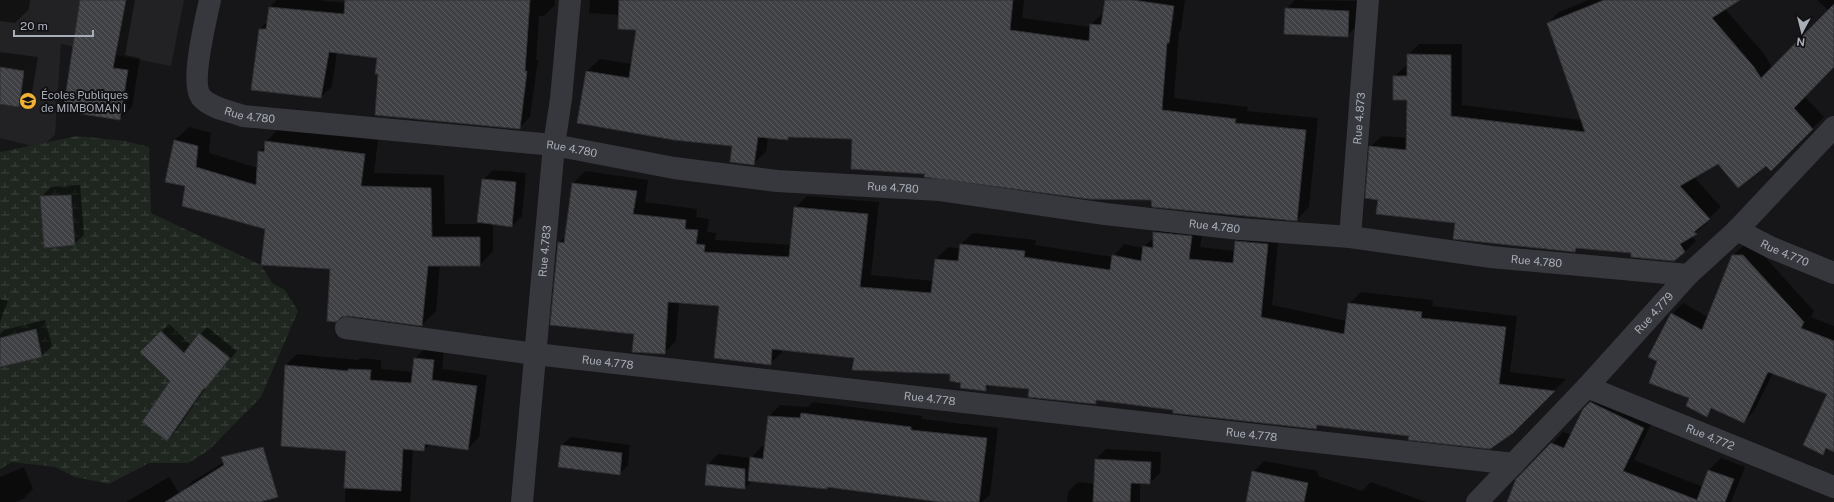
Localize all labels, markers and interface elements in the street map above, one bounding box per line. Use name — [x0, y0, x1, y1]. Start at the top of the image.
scale bar — [14, 12, 93, 38]
north arrow — [1782, 12, 1822, 52]
text: 20 m — [20, 19, 48, 33]
text: N — [1796, 35, 1806, 48]
place label: Écoles Publiques de MIMBOMAN I — [41, 88, 128, 114]
school or university icon: Écoles Publiques de MIMBOMAN I — [18, 91, 38, 111]
street label: Rue 4.873 — [1351, 92, 1367, 145]
street label: Rue 4.780 — [223, 104, 276, 125]
street label: Rue 4.780 — [546, 138, 599, 159]
street label: Rue 4.780 — [867, 180, 919, 195]
street label: Rue 4.780 — [1188, 217, 1241, 235]
street label: Rue 4.783 — [536, 225, 553, 277]
street label: Rue 4.770 — [1759, 237, 1811, 268]
street label: Rue 4.780 — [1510, 253, 1563, 270]
street label: Rue 4.779 — [1632, 290, 1676, 336]
street label: Rue 4.778 — [581, 353, 634, 371]
street label: Rue 4.778 — [903, 390, 956, 407]
street label: Rue 4.772 — [1684, 422, 1737, 452]
street label: Rue 4.778 — [1225, 426, 1278, 443]

